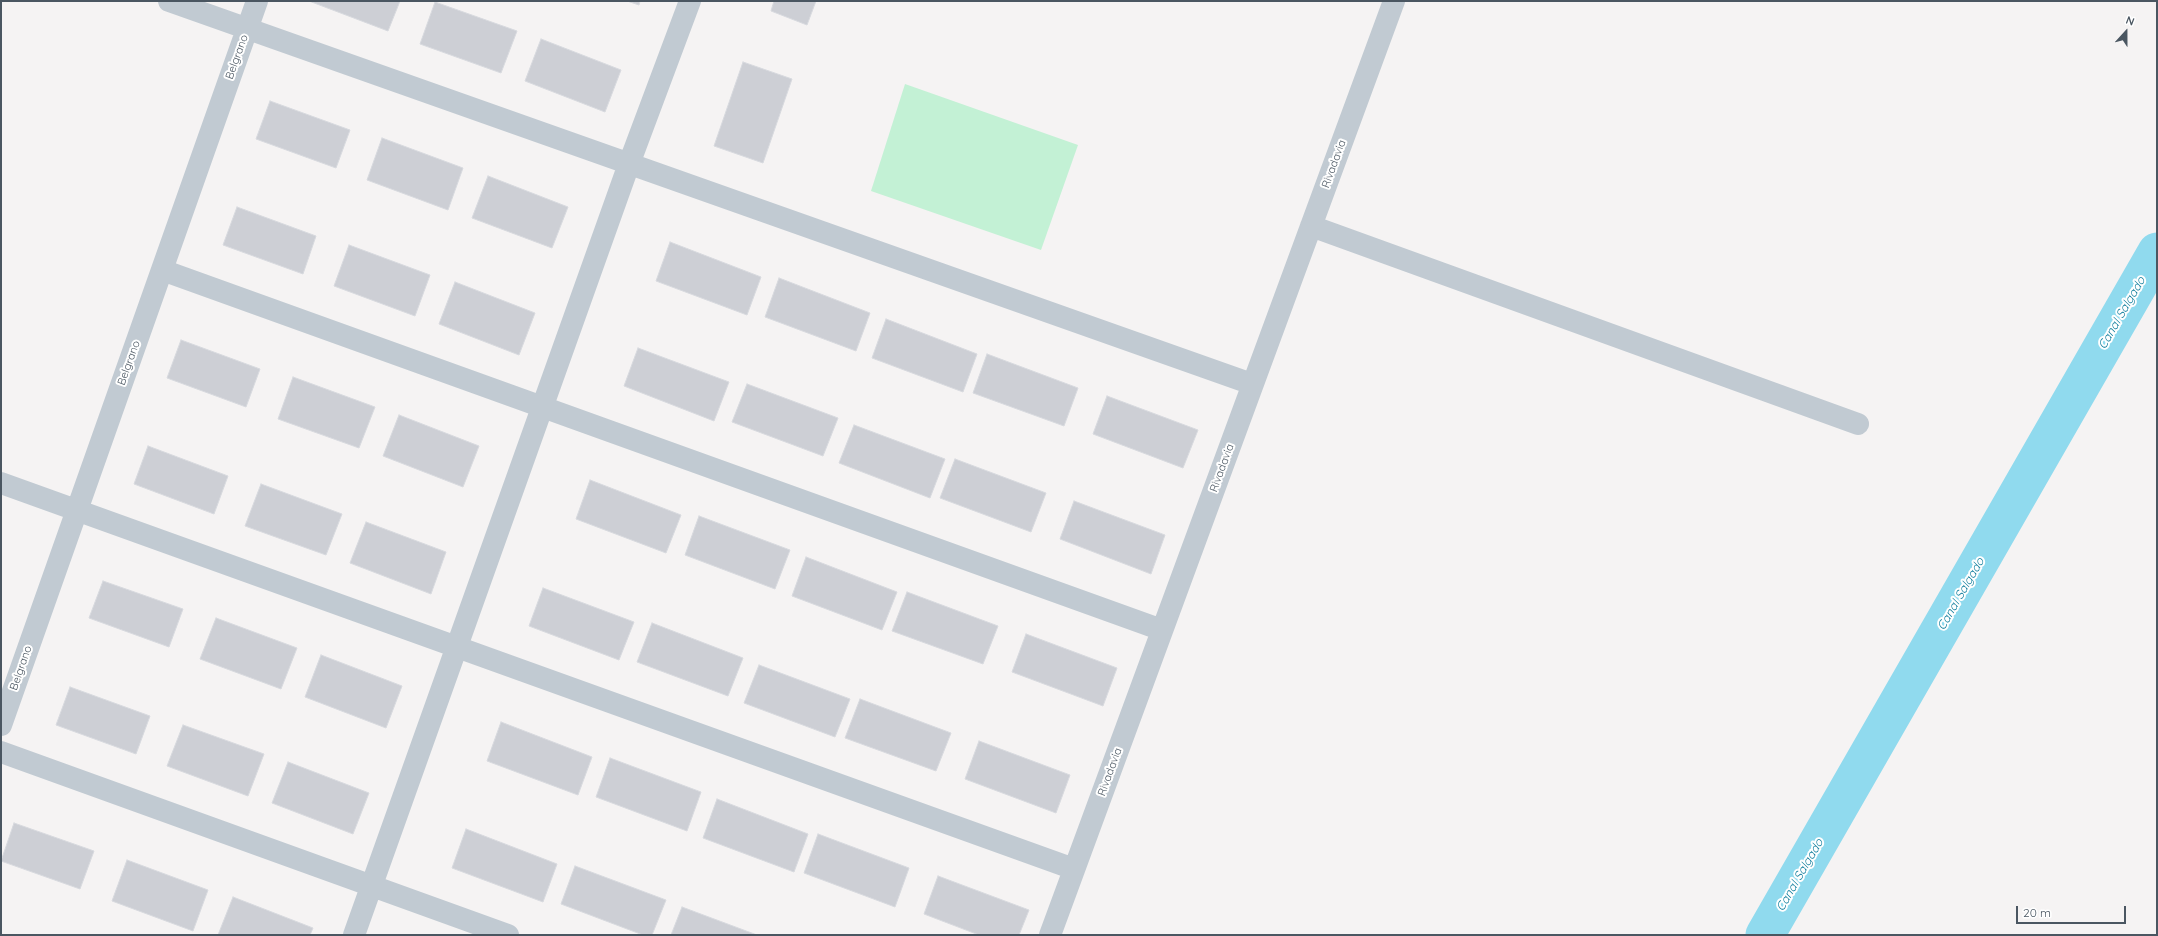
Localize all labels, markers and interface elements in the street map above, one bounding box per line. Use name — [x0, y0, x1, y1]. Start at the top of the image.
north arrow — [2106, 12, 2146, 52]
text: N — [2124, 13, 2137, 29]
street label: Belgrano — [223, 33, 251, 81]
street label: Rivadavia — [1319, 138, 1349, 190]
water label: Canal Salgado — [2095, 274, 2149, 352]
street label: Belgrano — [115, 339, 143, 387]
street label: Rivadavia — [1207, 442, 1237, 494]
water label: Canal Salgado — [1934, 555, 1988, 633]
street label: Belgrano — [7, 644, 35, 692]
street label: Rivadavia — [1095, 746, 1125, 798]
water label: Canal Salgado — [1773, 836, 1827, 914]
scale bar — [2018, 898, 2128, 924]
text: 20 m — [2023, 905, 2051, 920]

